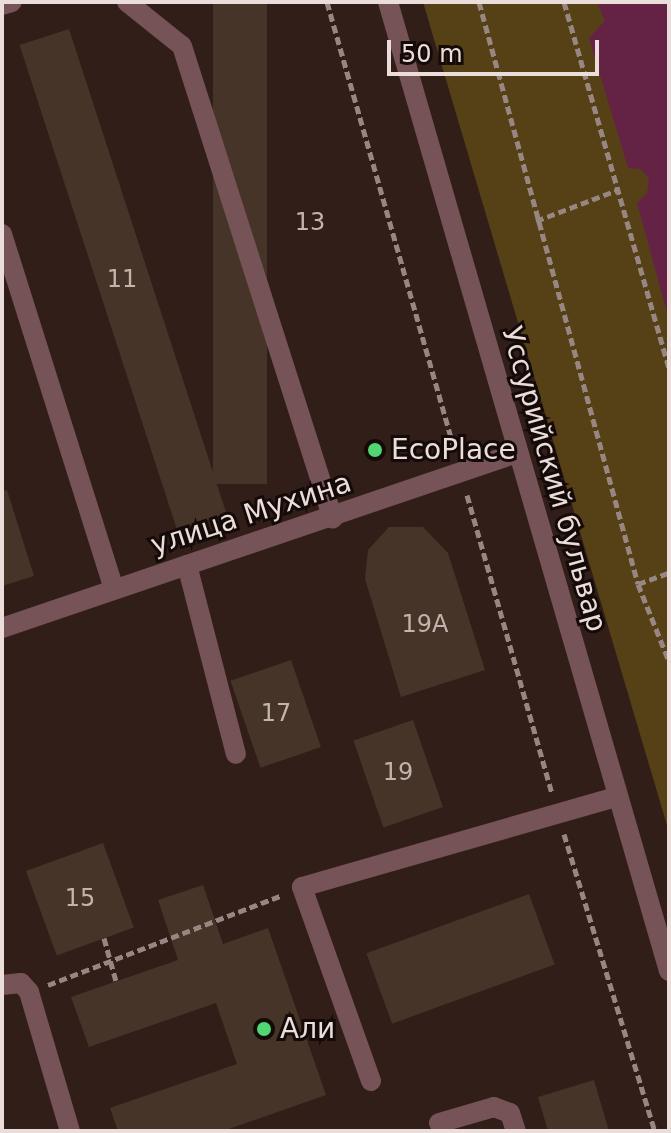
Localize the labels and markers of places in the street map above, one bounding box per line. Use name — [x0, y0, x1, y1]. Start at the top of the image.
place label: EcoPlace — [391, 433, 516, 467]
marker: EcoPlace — [366, 441, 384, 459]
place label: Али — [280, 1012, 335, 1046]
marker: Али — [255, 1020, 273, 1038]

